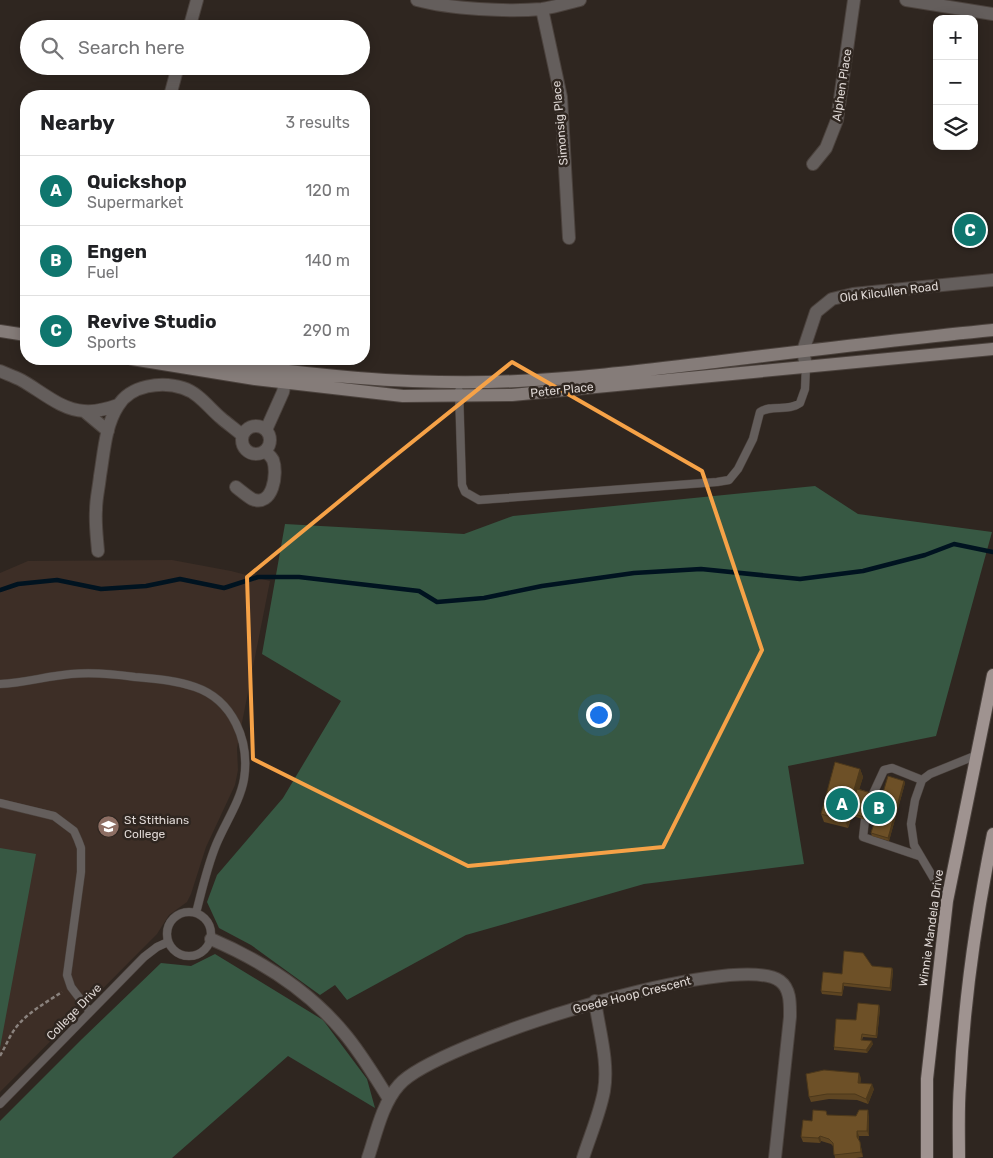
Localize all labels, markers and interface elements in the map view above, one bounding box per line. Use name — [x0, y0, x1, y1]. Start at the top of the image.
map controls — [933, 15, 978, 150]
button: + — [933, 15, 978, 60]
search box — [20, 20, 370, 75]
icon: search — [38, 34, 66, 62]
text: Search here — [78, 36, 185, 59]
street label: Alphen Place — [829, 48, 855, 122]
button: − — [933, 60, 978, 105]
street label: Simonsig Place — [549, 80, 571, 166]
button: layers — [933, 105, 978, 150]
text: Nearby — [40, 110, 115, 135]
text: 3 results — [285, 113, 350, 132]
text: Quickshop — [87, 170, 187, 193]
text: A — [50, 181, 62, 200]
text: 120 m — [305, 181, 350, 200]
text: Supermarket — [87, 193, 183, 212]
pin: C — [954, 211, 986, 249]
text: Engen — [87, 240, 147, 263]
text: B — [50, 251, 62, 270]
text: 140 m — [305, 251, 350, 270]
text: Fuel — [87, 263, 119, 282]
street label: Old Kilcullen Road — [839, 279, 939, 305]
text: Revive Studio — [87, 310, 217, 333]
text: C — [50, 321, 62, 340]
text: 290 m — [303, 321, 350, 340]
text: Sports — [87, 333, 136, 352]
street label: Peter Place — [530, 380, 595, 400]
your location — [586, 702, 612, 728]
pin: A — [826, 785, 858, 823]
pin: B — [863, 789, 895, 827]
place label: St Stithians College — [124, 813, 189, 841]
school or university icon: St Stithians College — [96, 815, 120, 839]
street label: Winnie Mandela Drive — [916, 868, 946, 988]
street label: Goede Hoop Crescent — [571, 973, 693, 1016]
street label: College Drive — [44, 981, 105, 1043]

